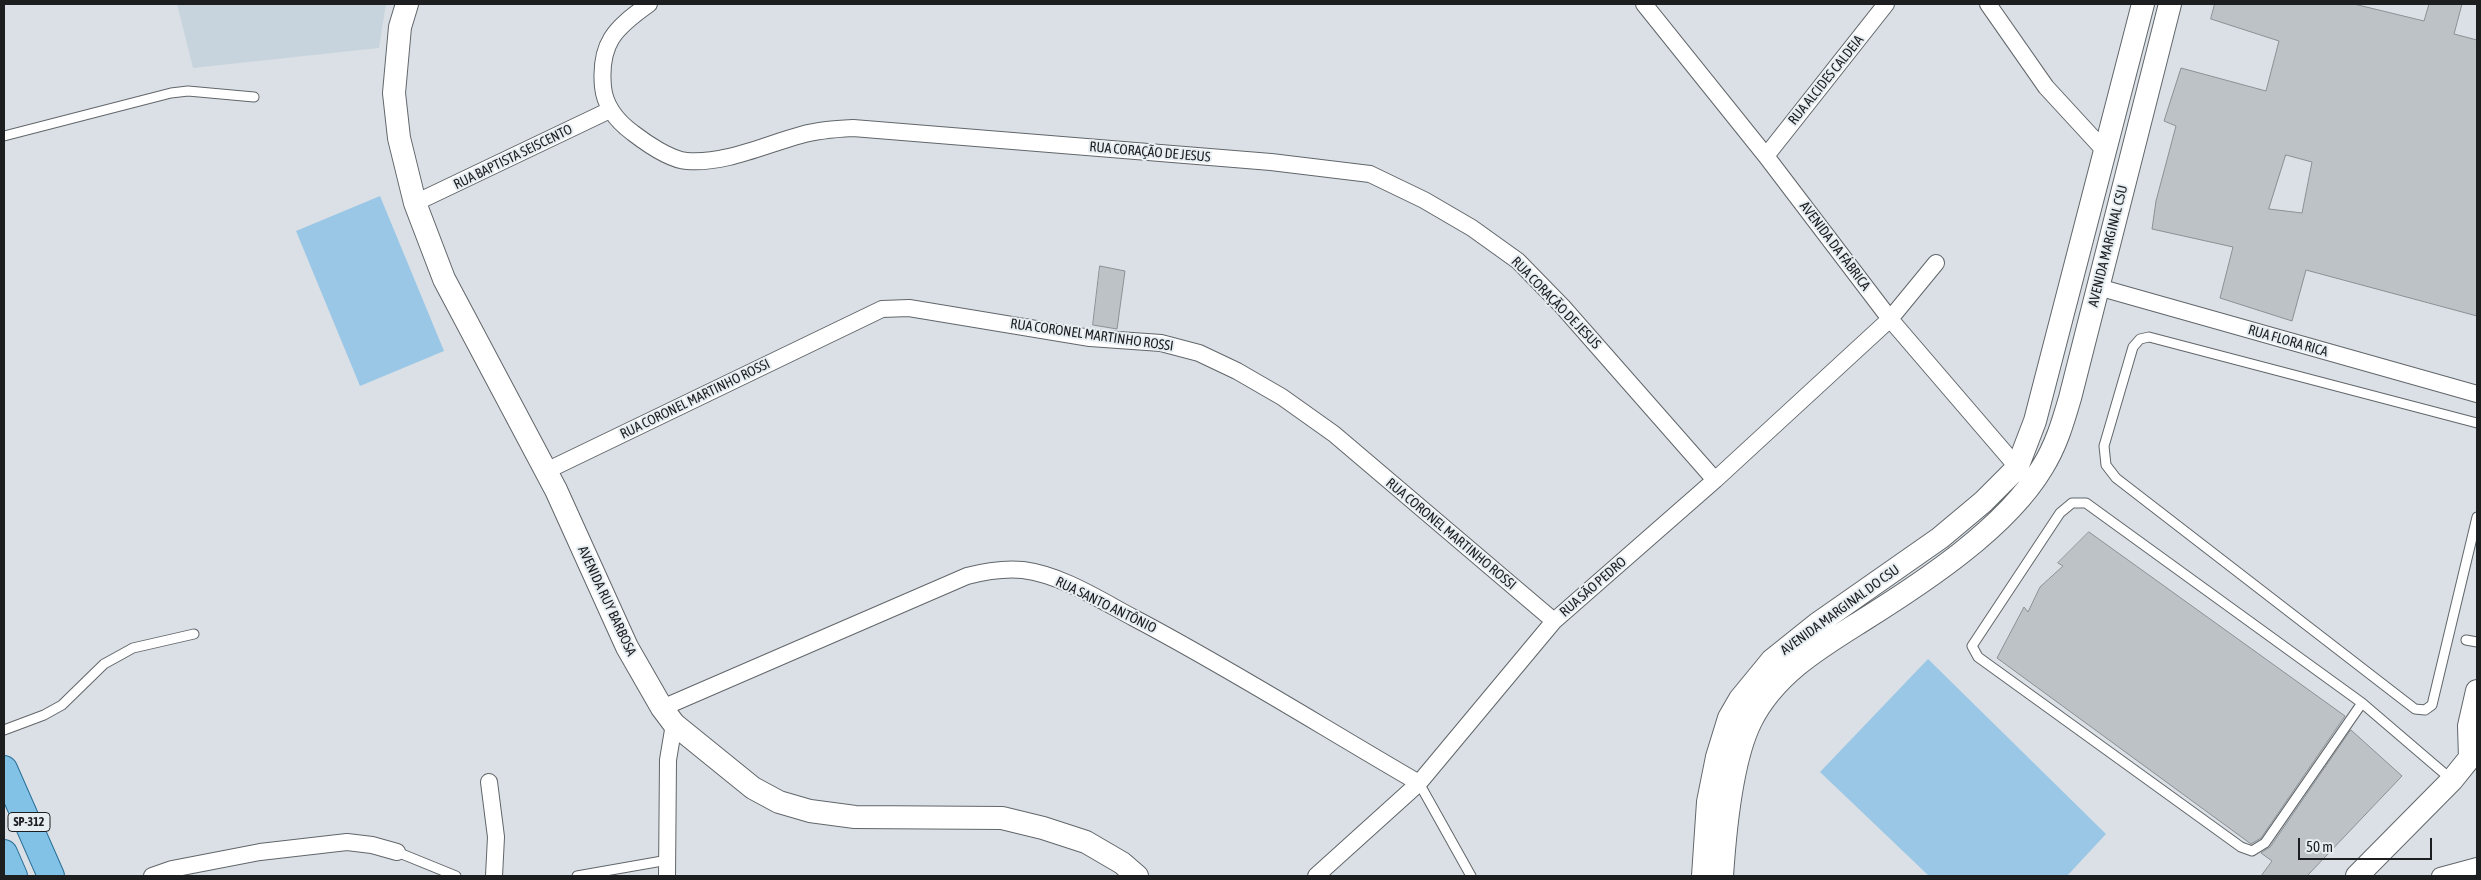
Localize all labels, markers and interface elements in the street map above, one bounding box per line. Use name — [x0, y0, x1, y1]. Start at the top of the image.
street label: RUA ALCIDES CALDEIA — [1785, 32, 1867, 128]
street label: RUA BAPTISTA SEISCENTO — [451, 121, 575, 193]
street label: RUA CORAÇÃO DE JESUS — [1089, 138, 1211, 166]
street label: AVENIDA MARGINAL CSU — [2085, 183, 2131, 309]
street label: AVENIDA DA FÁBRICA — [1796, 198, 1874, 294]
street label: RUA CORAÇÃO DE JESUS — [1508, 253, 1604, 353]
street label: RUA CORONEL MARTINHO ROSSI — [1009, 315, 1175, 355]
street label: RUA FLORA RICA — [2246, 322, 2330, 360]
street label: RUA CORONEL MARTINHO ROSSI — [617, 355, 773, 443]
street label: RUA CORONEL MARTINHO ROSSI — [1383, 475, 1519, 593]
street label: AVENIDA RUY BARBOSA — [574, 543, 640, 659]
street label: RUA SÃO PEDRO — [1556, 554, 1630, 620]
street label: AVENIDA MARGINAL DO CSU — [1777, 561, 1903, 659]
street label: RUA SANTO ANTÔNIO — [1053, 573, 1159, 637]
road number: SP-312 — [8, 812, 50, 832]
scale bar — [2301, 828, 2435, 860]
text: 50 m — [2306, 838, 2333, 855]

